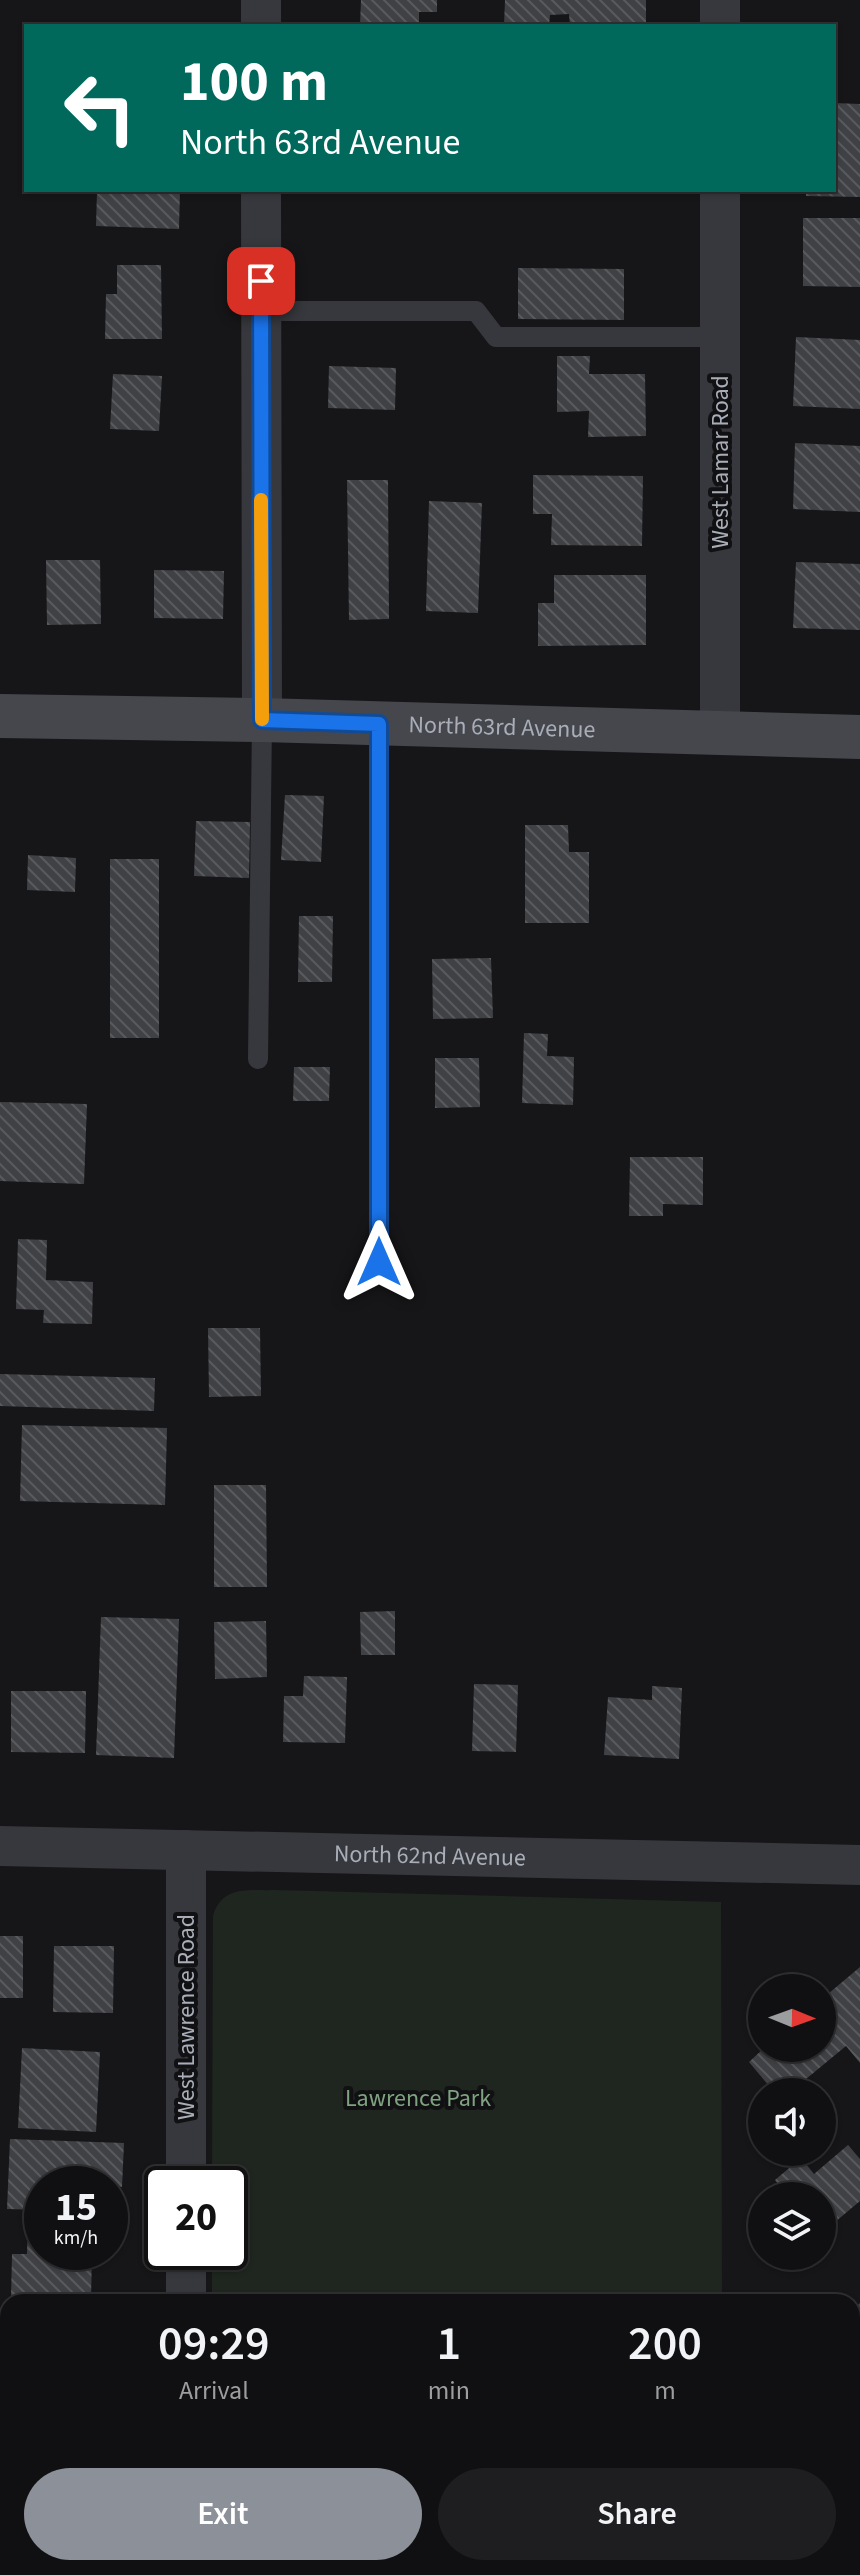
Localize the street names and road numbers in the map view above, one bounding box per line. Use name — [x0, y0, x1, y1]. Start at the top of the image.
street label: West Lamar Road — [703, 375, 738, 549]
street label: North 63rd Avenue — [408, 707, 596, 747]
street label: North 62nd Avenue — [334, 1836, 526, 1875]
street label: West Lawrence Road — [169, 1914, 204, 2120]

